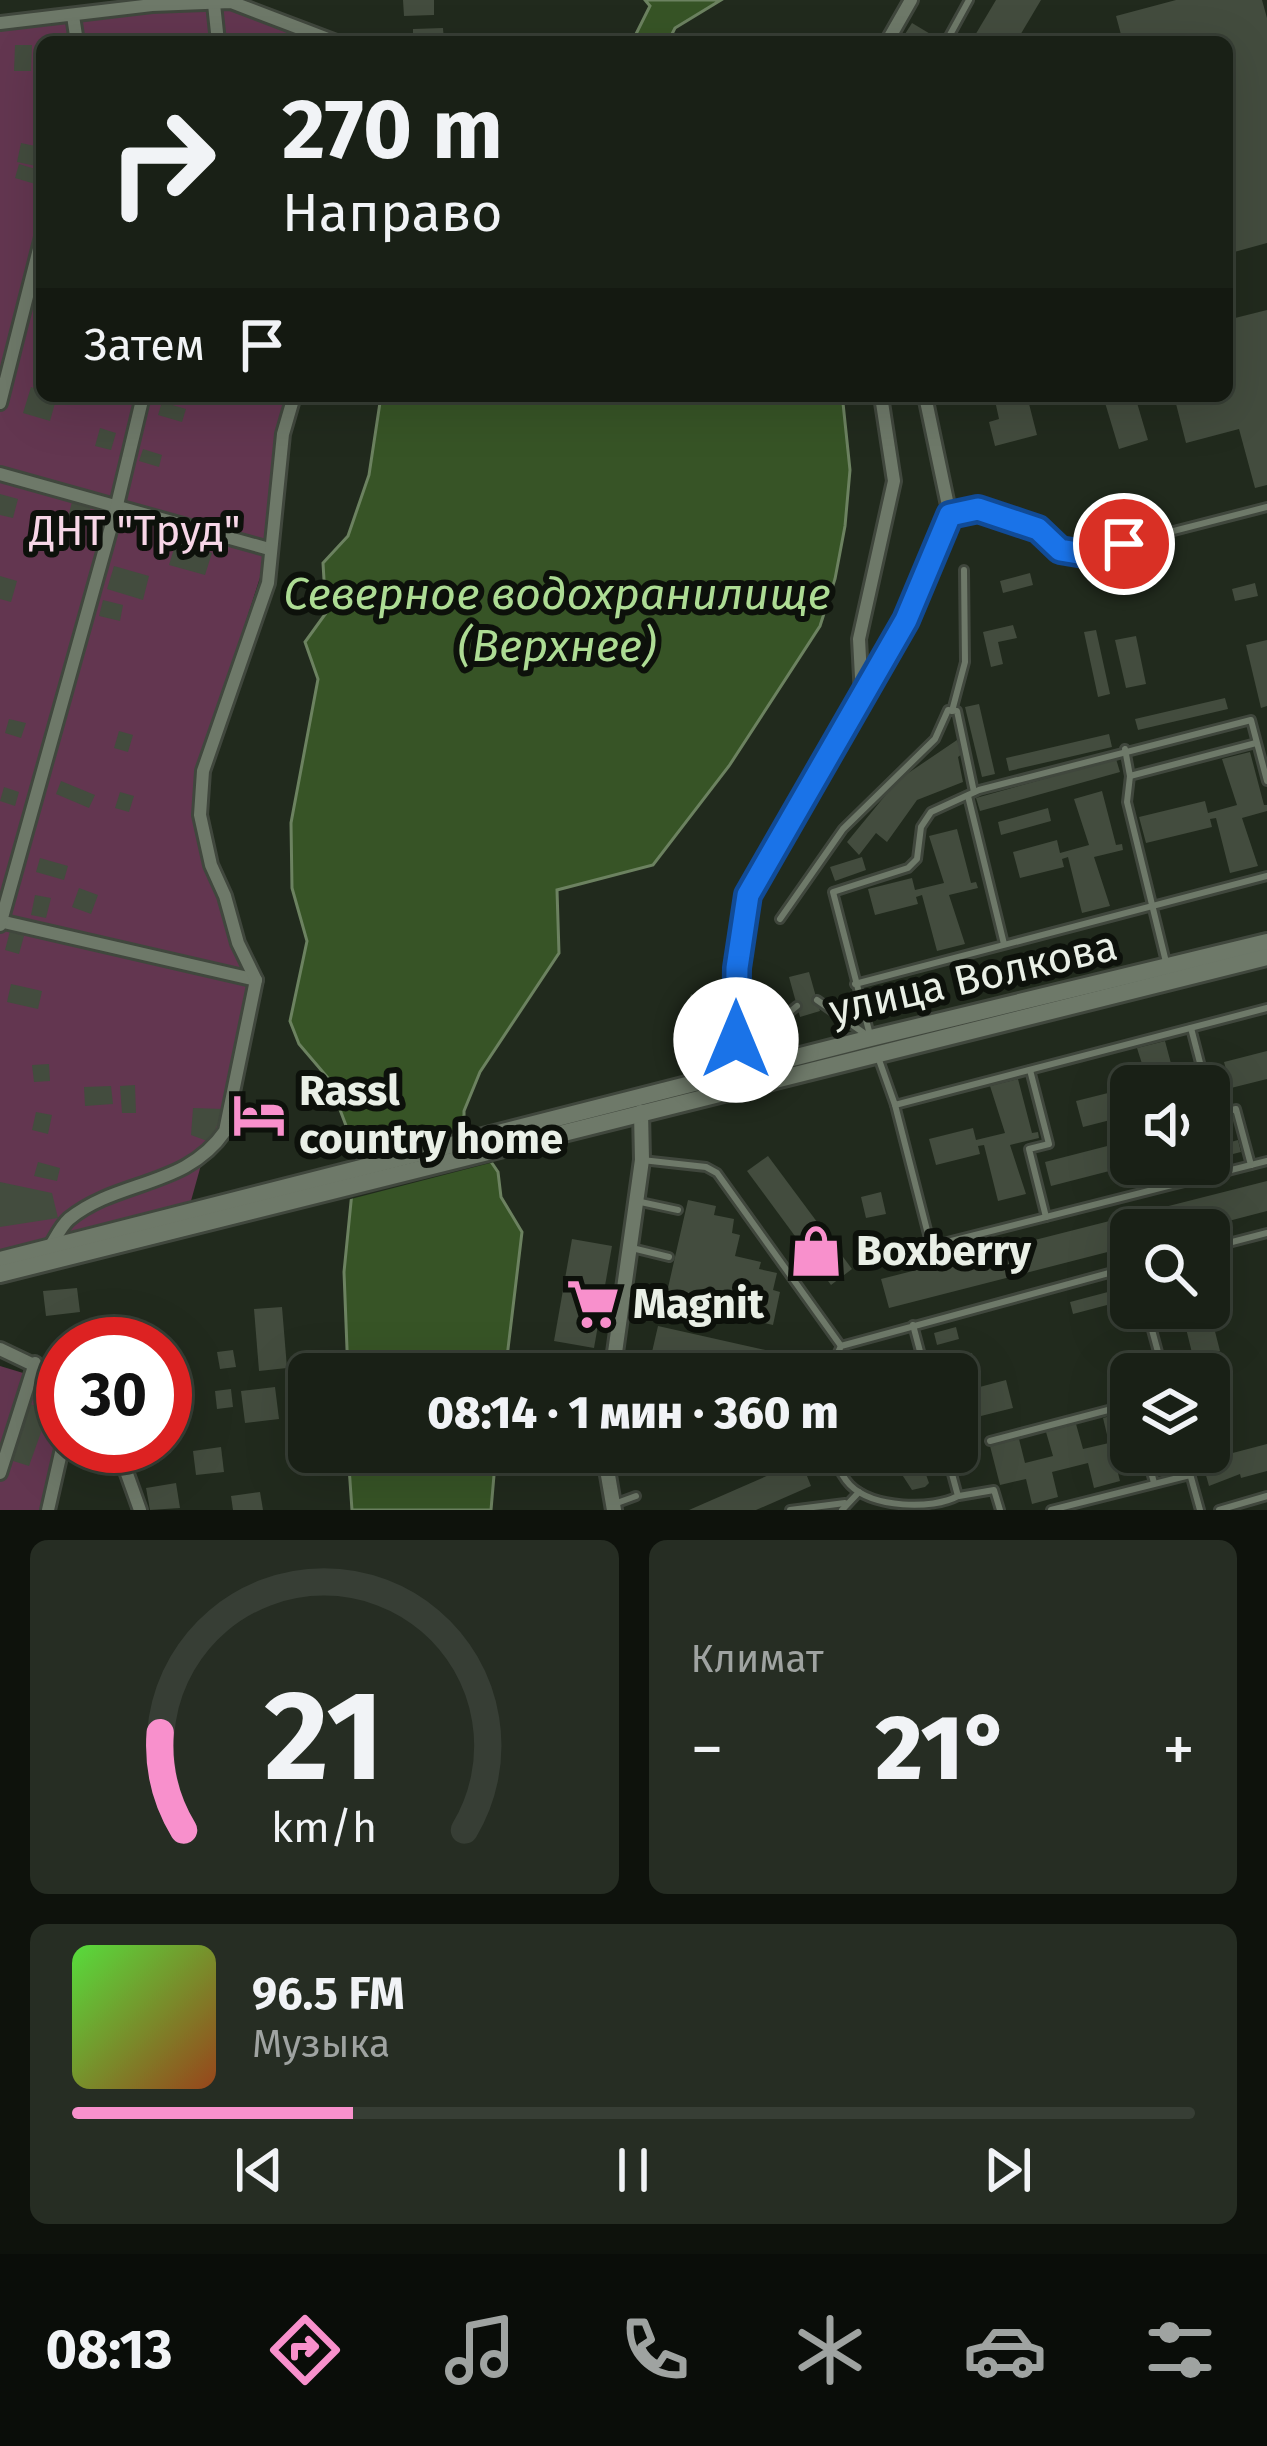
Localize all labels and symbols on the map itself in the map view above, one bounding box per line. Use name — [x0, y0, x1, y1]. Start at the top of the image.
pin — [1073, 493, 1175, 595]
park label: ДНТ "Труд" — [28, 506, 241, 556]
water label: Северное водохранилище (Верхнее) — [283, 567, 831, 673]
street label: улица Волкова — [824, 921, 1122, 1035]
position arrow — [673, 977, 799, 1103]
place label: Rassl country home — [299, 1066, 563, 1164]
hotel icon: Rassl country home — [230, 1086, 288, 1144]
shop icon: Boxberry — [787, 1222, 845, 1280]
place label: Boxberry — [856, 1226, 1032, 1276]
supermarket icon: Magnit — [564, 1275, 622, 1333]
place label: Magnit — [633, 1279, 765, 1329]
speed limit sign: 30 — [36, 1317, 192, 1473]

